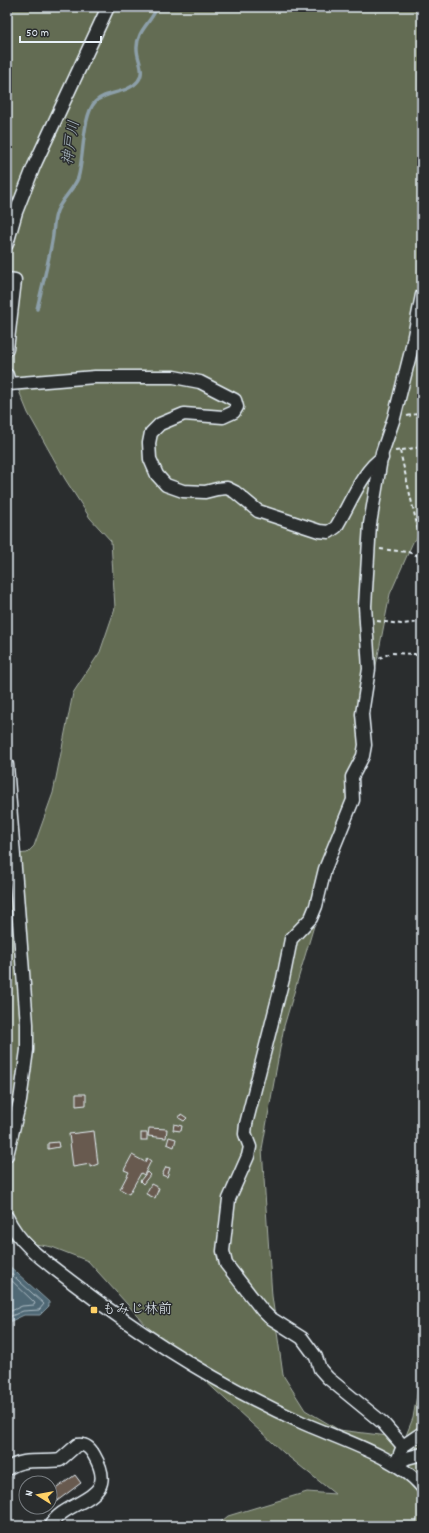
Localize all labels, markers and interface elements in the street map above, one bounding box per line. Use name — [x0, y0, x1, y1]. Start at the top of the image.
scale bar — [20, 18, 101, 44]
text: 50 m — [26, 25, 49, 42]
water label: 神戸川 — [58, 119, 86, 167]
place label: もみじ林前 — [102, 1300, 172, 1320]
marker: もみじ林前 — [89, 1305, 99, 1315]
north arrow — [18, 1475, 58, 1515]
text: N — [22, 1489, 39, 1498]

